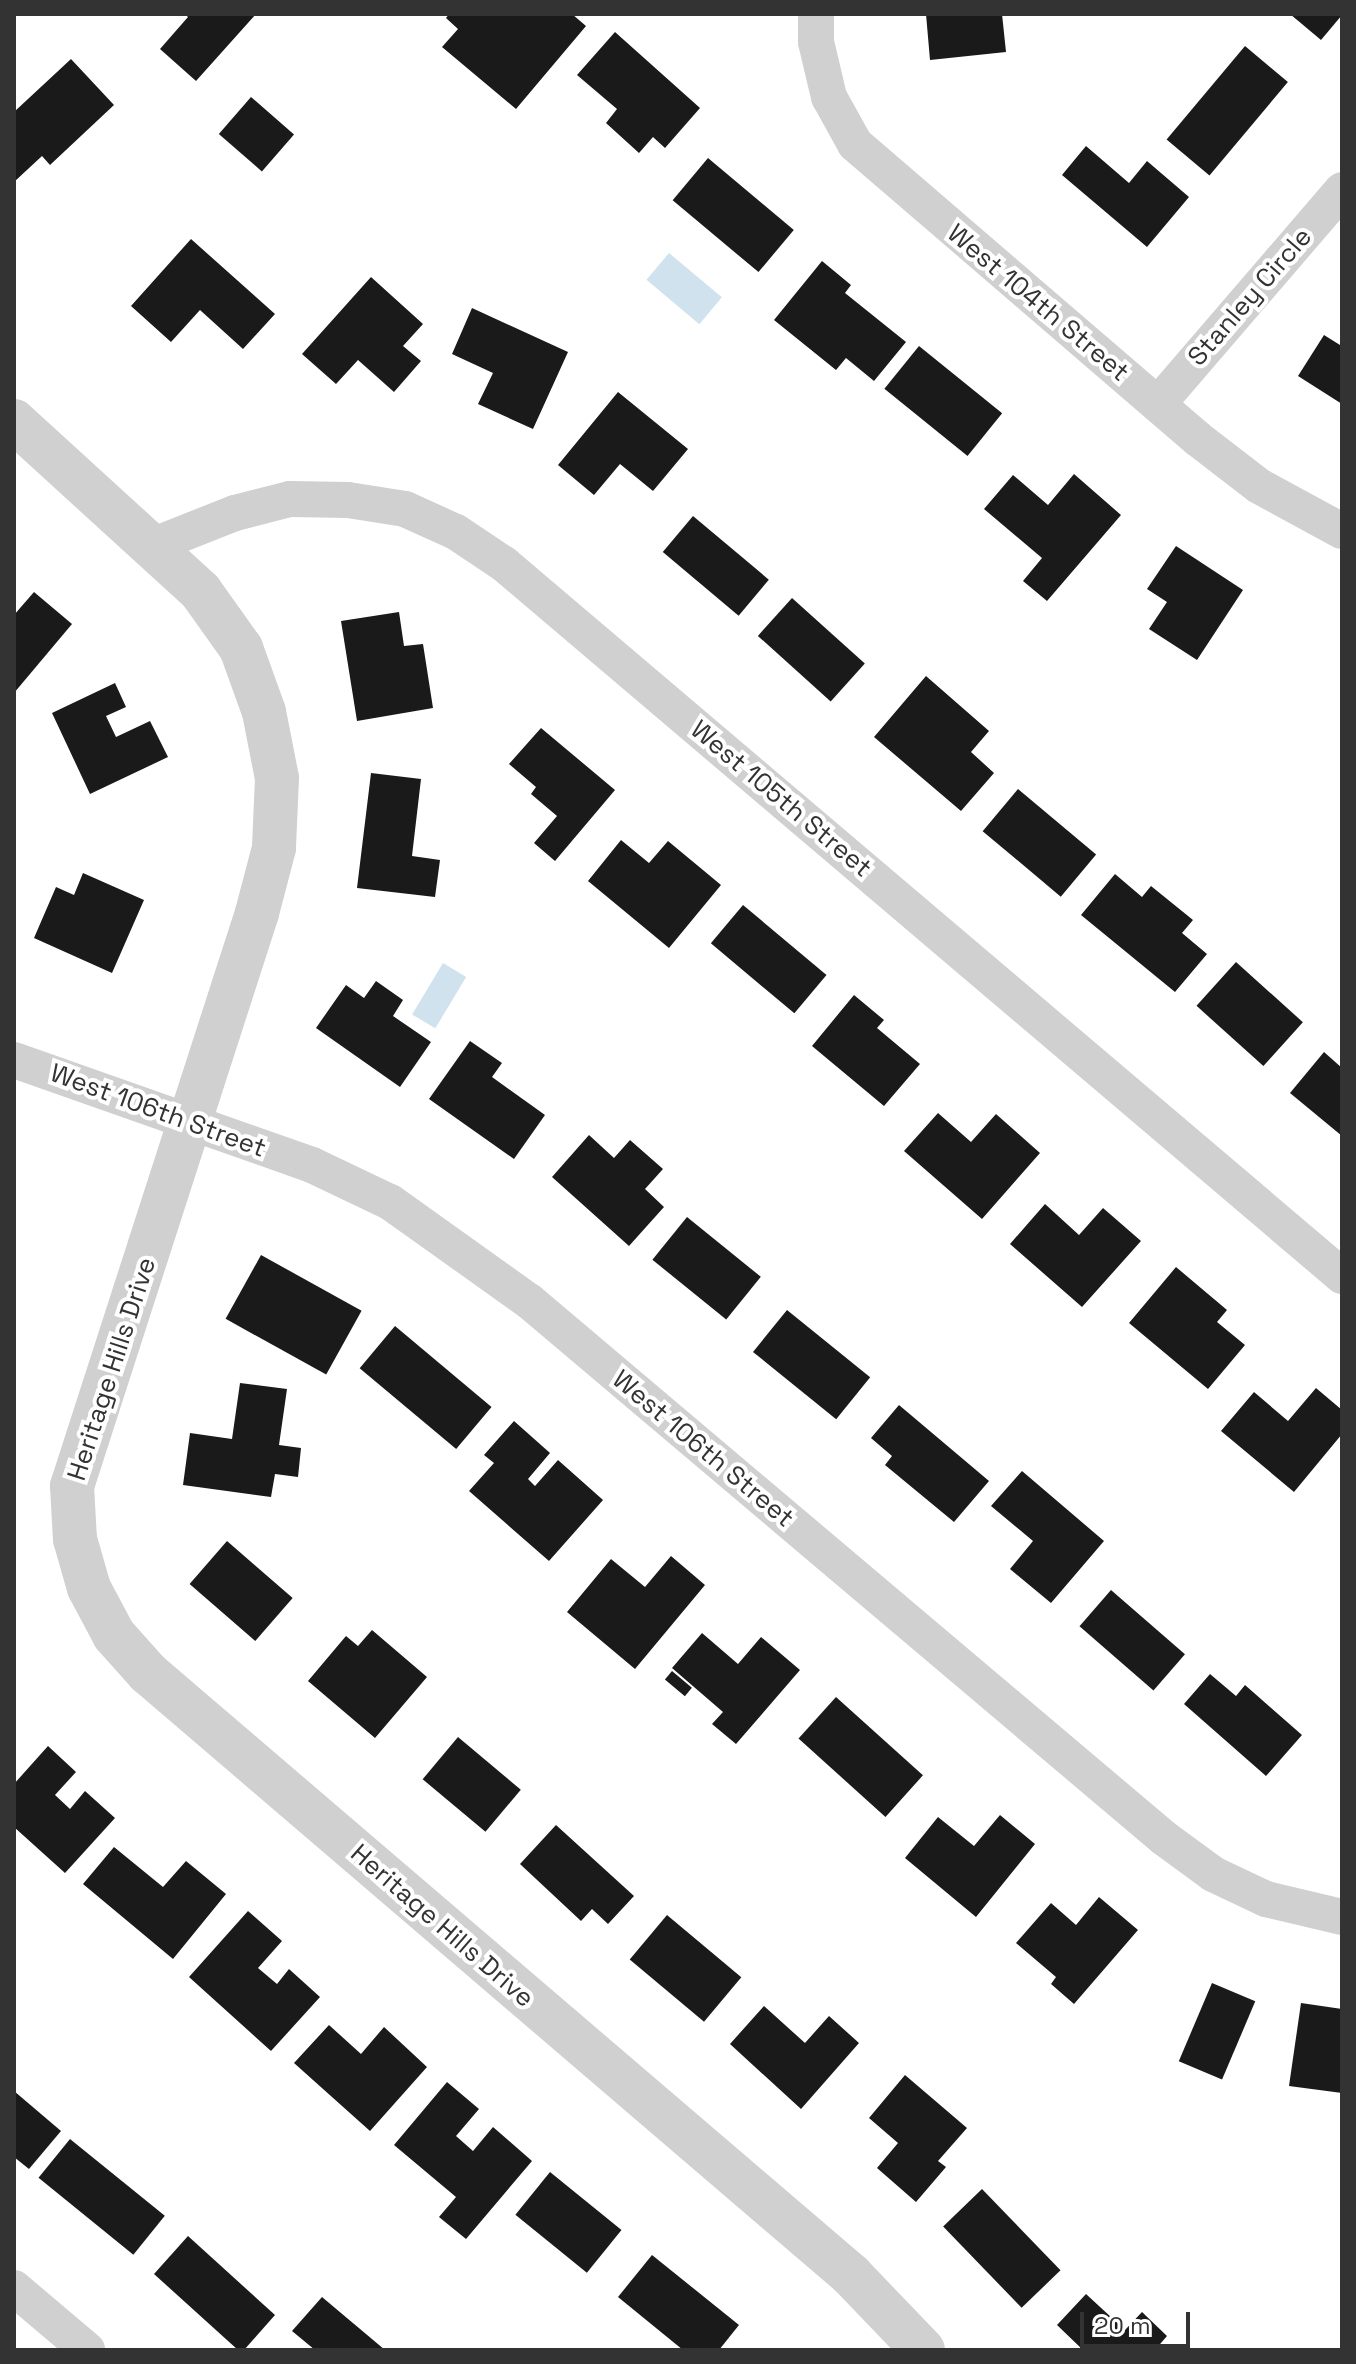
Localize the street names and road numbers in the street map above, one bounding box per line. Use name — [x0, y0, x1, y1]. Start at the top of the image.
street label: West 104th Street — [941, 218, 1135, 388]
street label: Stanley Circle — [1182, 222, 1318, 372]
street label: West 105th Street — [684, 714, 878, 884]
street label: West 106th Street — [46, 1057, 270, 1165]
street label: Heritage Hills Drive — [61, 1254, 163, 1484]
street label: West 106th Street — [606, 1364, 800, 1534]
street label: Heritage Hills Drive — [344, 1838, 540, 2014]

